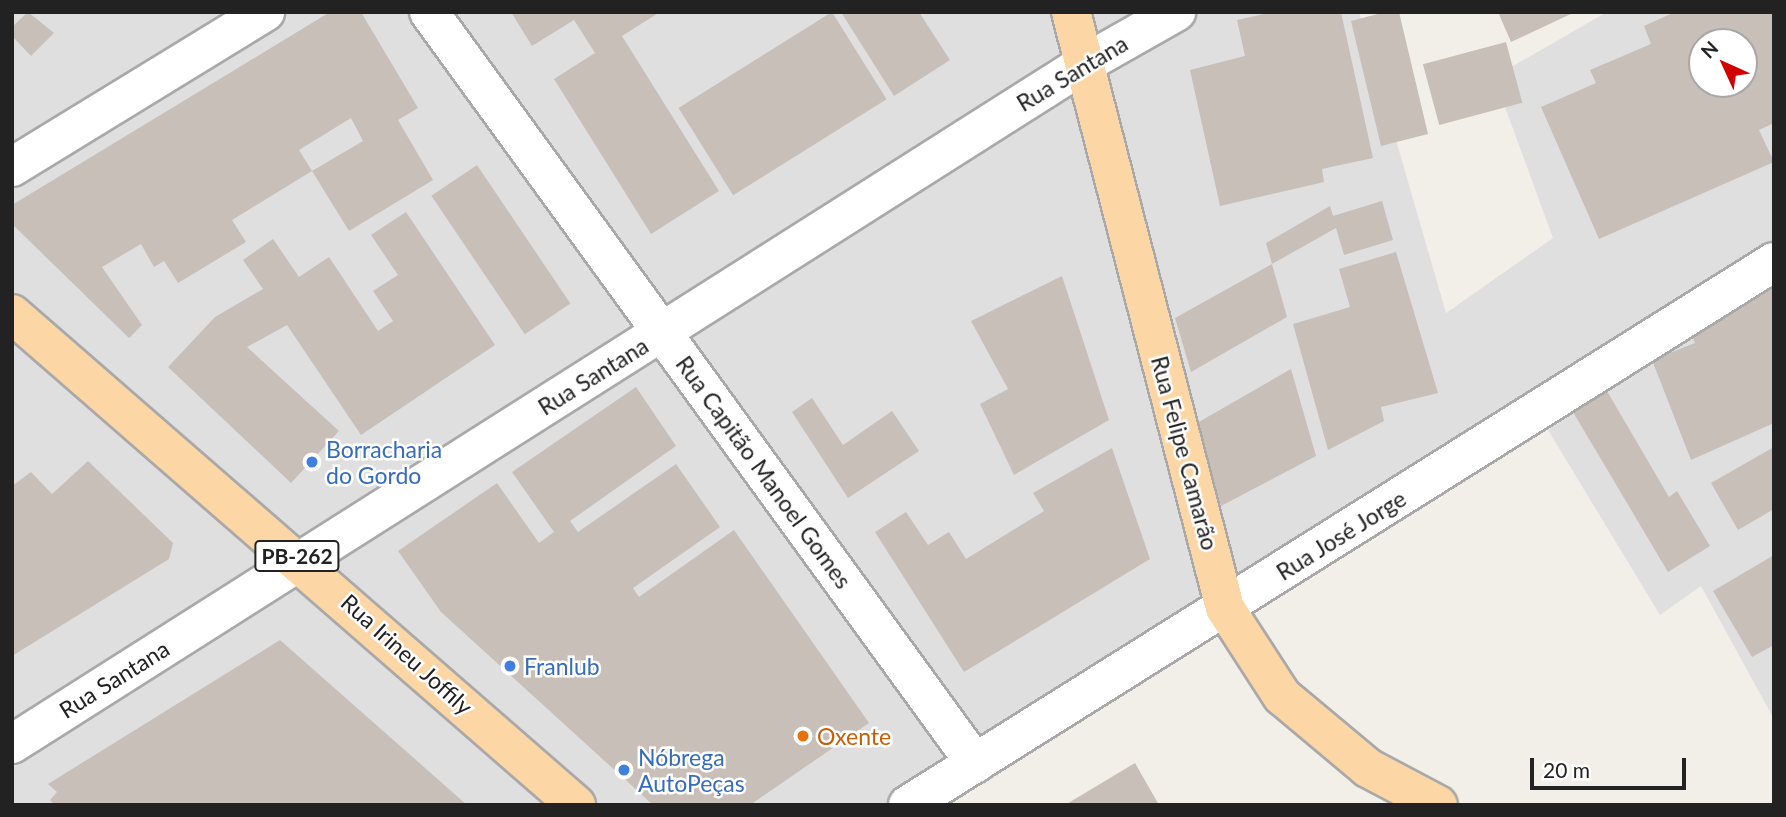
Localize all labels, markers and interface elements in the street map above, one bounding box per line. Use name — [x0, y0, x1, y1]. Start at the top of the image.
north arrow — [1688, 28, 1758, 98]
street label: Rua Santana — [1012, 29, 1132, 117]
text: N — [1696, 36, 1723, 63]
street label: Rua Santana — [533, 331, 653, 421]
street label: Rua Capitão Manoel Gomes — [670, 350, 858, 594]
street label: Rua Felipe Camarão — [1146, 353, 1224, 553]
place label: Borracharia do Gordo — [326, 435, 442, 489]
marker: Borracharia do Gordo — [304, 454, 320, 470]
street label: Rua José Jorge — [1271, 484, 1411, 586]
road number: PB-262 — [253, 538, 341, 574]
street label: Rua Irineu Joffily — [335, 588, 479, 720]
street label: Rua Santana — [54, 634, 174, 724]
place label: Franlub — [524, 652, 600, 680]
marker: Franlub — [502, 658, 518, 674]
place label: Oxente — [817, 722, 891, 750]
marker: Oxente — [795, 728, 811, 744]
place label: Nóbrega AutoPeças — [638, 743, 745, 797]
scale bar — [1534, 744, 1690, 788]
text: 20 m — [1543, 757, 1590, 782]
marker: Nóbrega AutoPeças — [616, 762, 632, 778]

